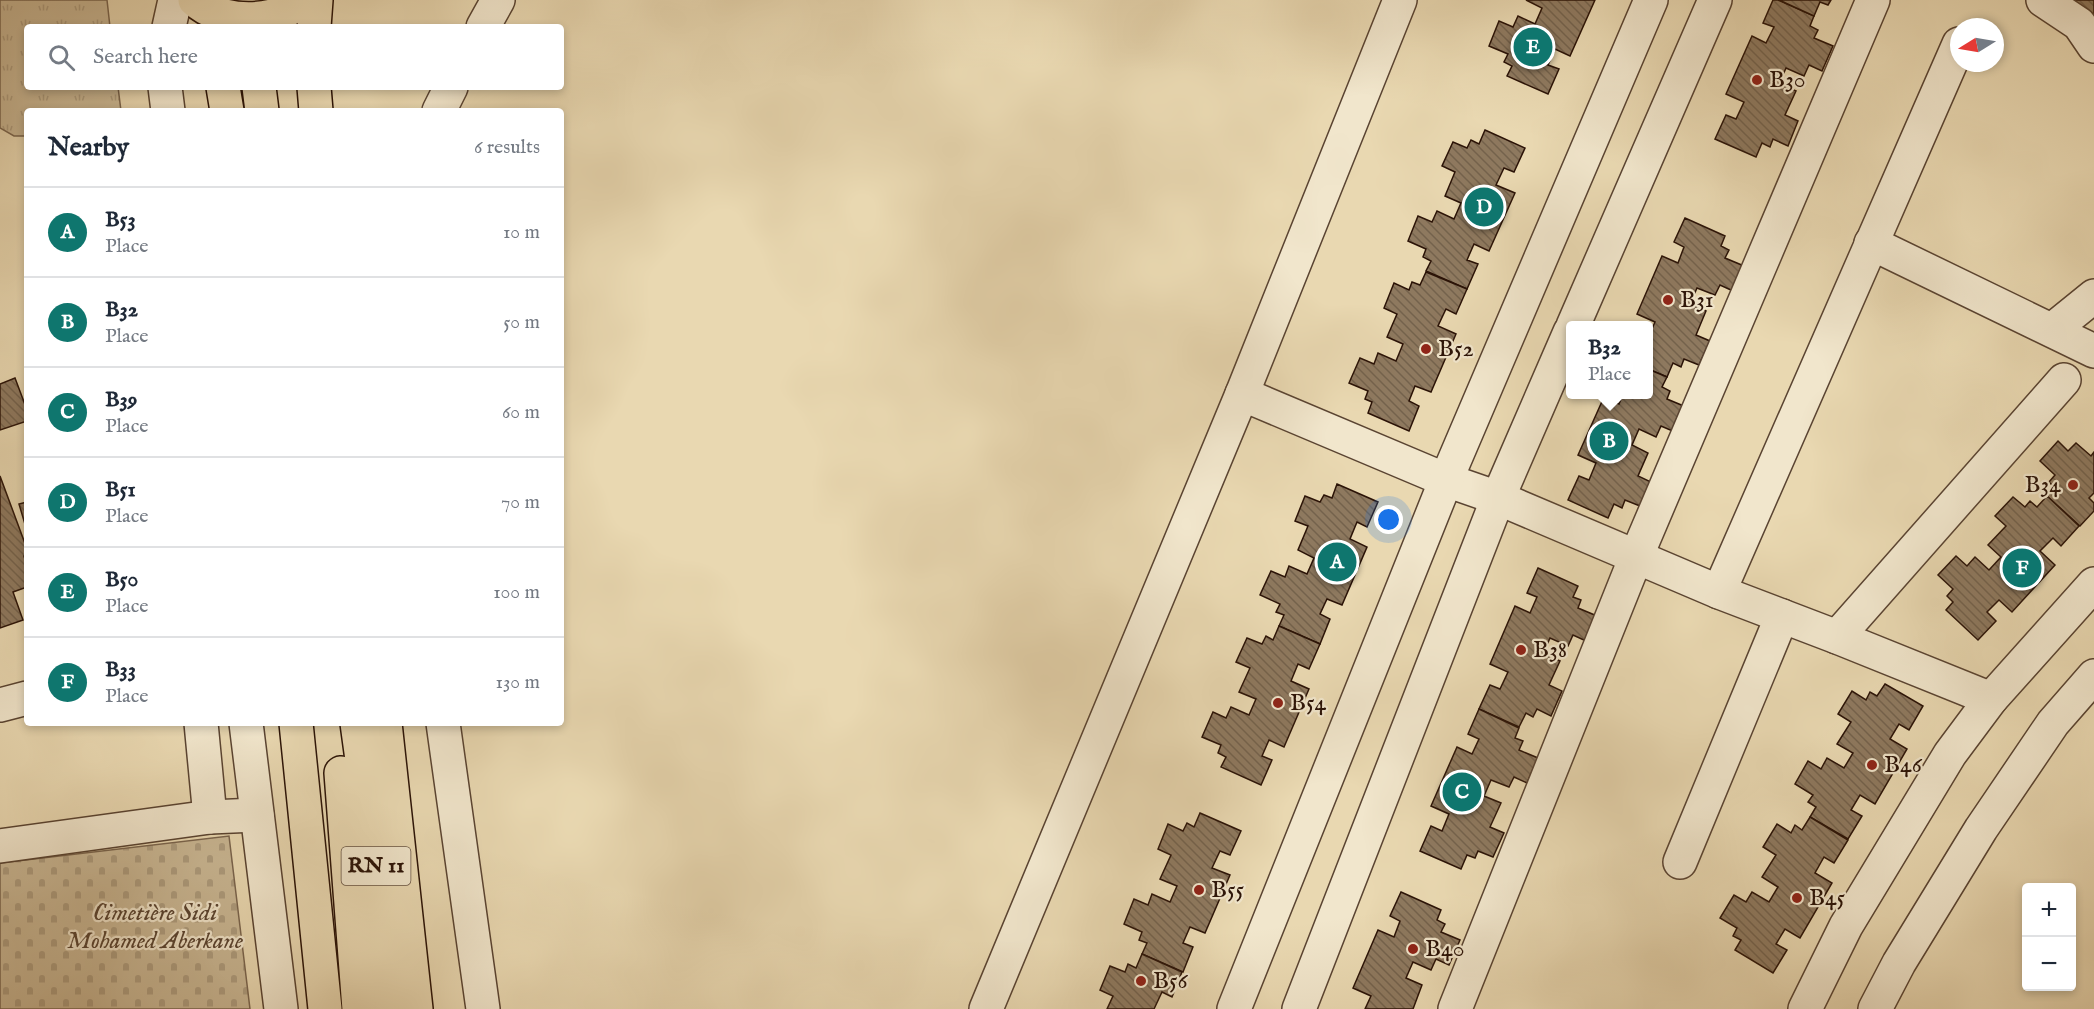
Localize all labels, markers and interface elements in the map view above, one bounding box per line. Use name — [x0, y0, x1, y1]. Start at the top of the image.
north arrow — [1950, 18, 2004, 72]
search box — [24, 24, 564, 90]
pin: E — [1514, 24, 1552, 70]
icon: search — [45, 41, 78, 74]
text: Search here — [93, 43, 198, 71]
place label: B30 — [1769, 65, 1806, 96]
marker: B30 — [1750, 73, 1764, 87]
text: Nearby — [48, 131, 129, 164]
text: 6 results — [474, 135, 540, 160]
pin: D — [1464, 184, 1504, 230]
text: B53 — [105, 206, 136, 234]
text: A — [61, 220, 74, 245]
text: 10 m — [503, 220, 540, 245]
text: Place — [105, 234, 148, 259]
place label: B31 — [1680, 285, 1714, 316]
marker: B31 — [1661, 293, 1675, 307]
text: B32 — [105, 296, 138, 324]
text: B — [61, 310, 74, 335]
text: 50 m — [503, 310, 540, 335]
popup — [1566, 321, 1653, 399]
text: Place — [105, 324, 148, 349]
place label: B52 — [1438, 334, 1474, 365]
text: B32 — [1588, 334, 1621, 362]
marker: B52 — [1419, 342, 1433, 356]
text: Place — [1588, 362, 1631, 387]
text: B39 — [105, 386, 137, 414]
text: C — [60, 400, 75, 425]
text: 60 m — [502, 400, 540, 425]
text: Place — [105, 414, 148, 439]
pin: B — [1590, 418, 1628, 464]
place label: B34 — [2024, 470, 2061, 501]
text: B51 — [105, 476, 136, 504]
marker: B34 — [2066, 478, 2080, 492]
text: D — [59, 490, 76, 515]
text: 70 m — [501, 490, 540, 515]
text: Place — [105, 504, 148, 529]
your location — [1374, 505, 1403, 534]
pin: A — [1318, 540, 1356, 584]
pin: F — [2002, 546, 2042, 590]
text: B50 — [105, 566, 138, 594]
text: E — [61, 580, 74, 605]
text: 100 m — [493, 580, 540, 605]
text: Place — [105, 594, 148, 619]
place label: B38 — [1533, 635, 1567, 666]
marker: B38 — [1514, 643, 1528, 657]
text: B33 — [105, 656, 136, 684]
text: F — [61, 670, 74, 695]
text: 130 m — [495, 670, 540, 695]
text: Place — [105, 684, 148, 709]
place label: B54 — [1290, 688, 1326, 719]
marker: B54 — [1271, 696, 1285, 710]
place label: B46 — [1884, 750, 1923, 781]
marker: B46 — [1865, 758, 1879, 772]
pin: C — [1442, 770, 1482, 814]
road number: RN 11 — [342, 847, 410, 885]
place label: B55 — [1211, 875, 1245, 906]
marker: B55 — [1192, 883, 1206, 897]
place label: B45 — [1809, 883, 1846, 914]
map controls — [2022, 883, 2076, 991]
button: + — [2022, 883, 2076, 937]
marker: B45 — [1790, 891, 1804, 905]
park label: Cimetière Sidi Mohamed Aberkane — [67, 898, 243, 957]
place label: B40 — [1425, 934, 1464, 965]
button: − — [2022, 937, 2076, 991]
marker: B40 — [1406, 942, 1420, 956]
place label: B56 — [1153, 966, 1189, 997]
marker: B56 — [1134, 974, 1148, 988]

